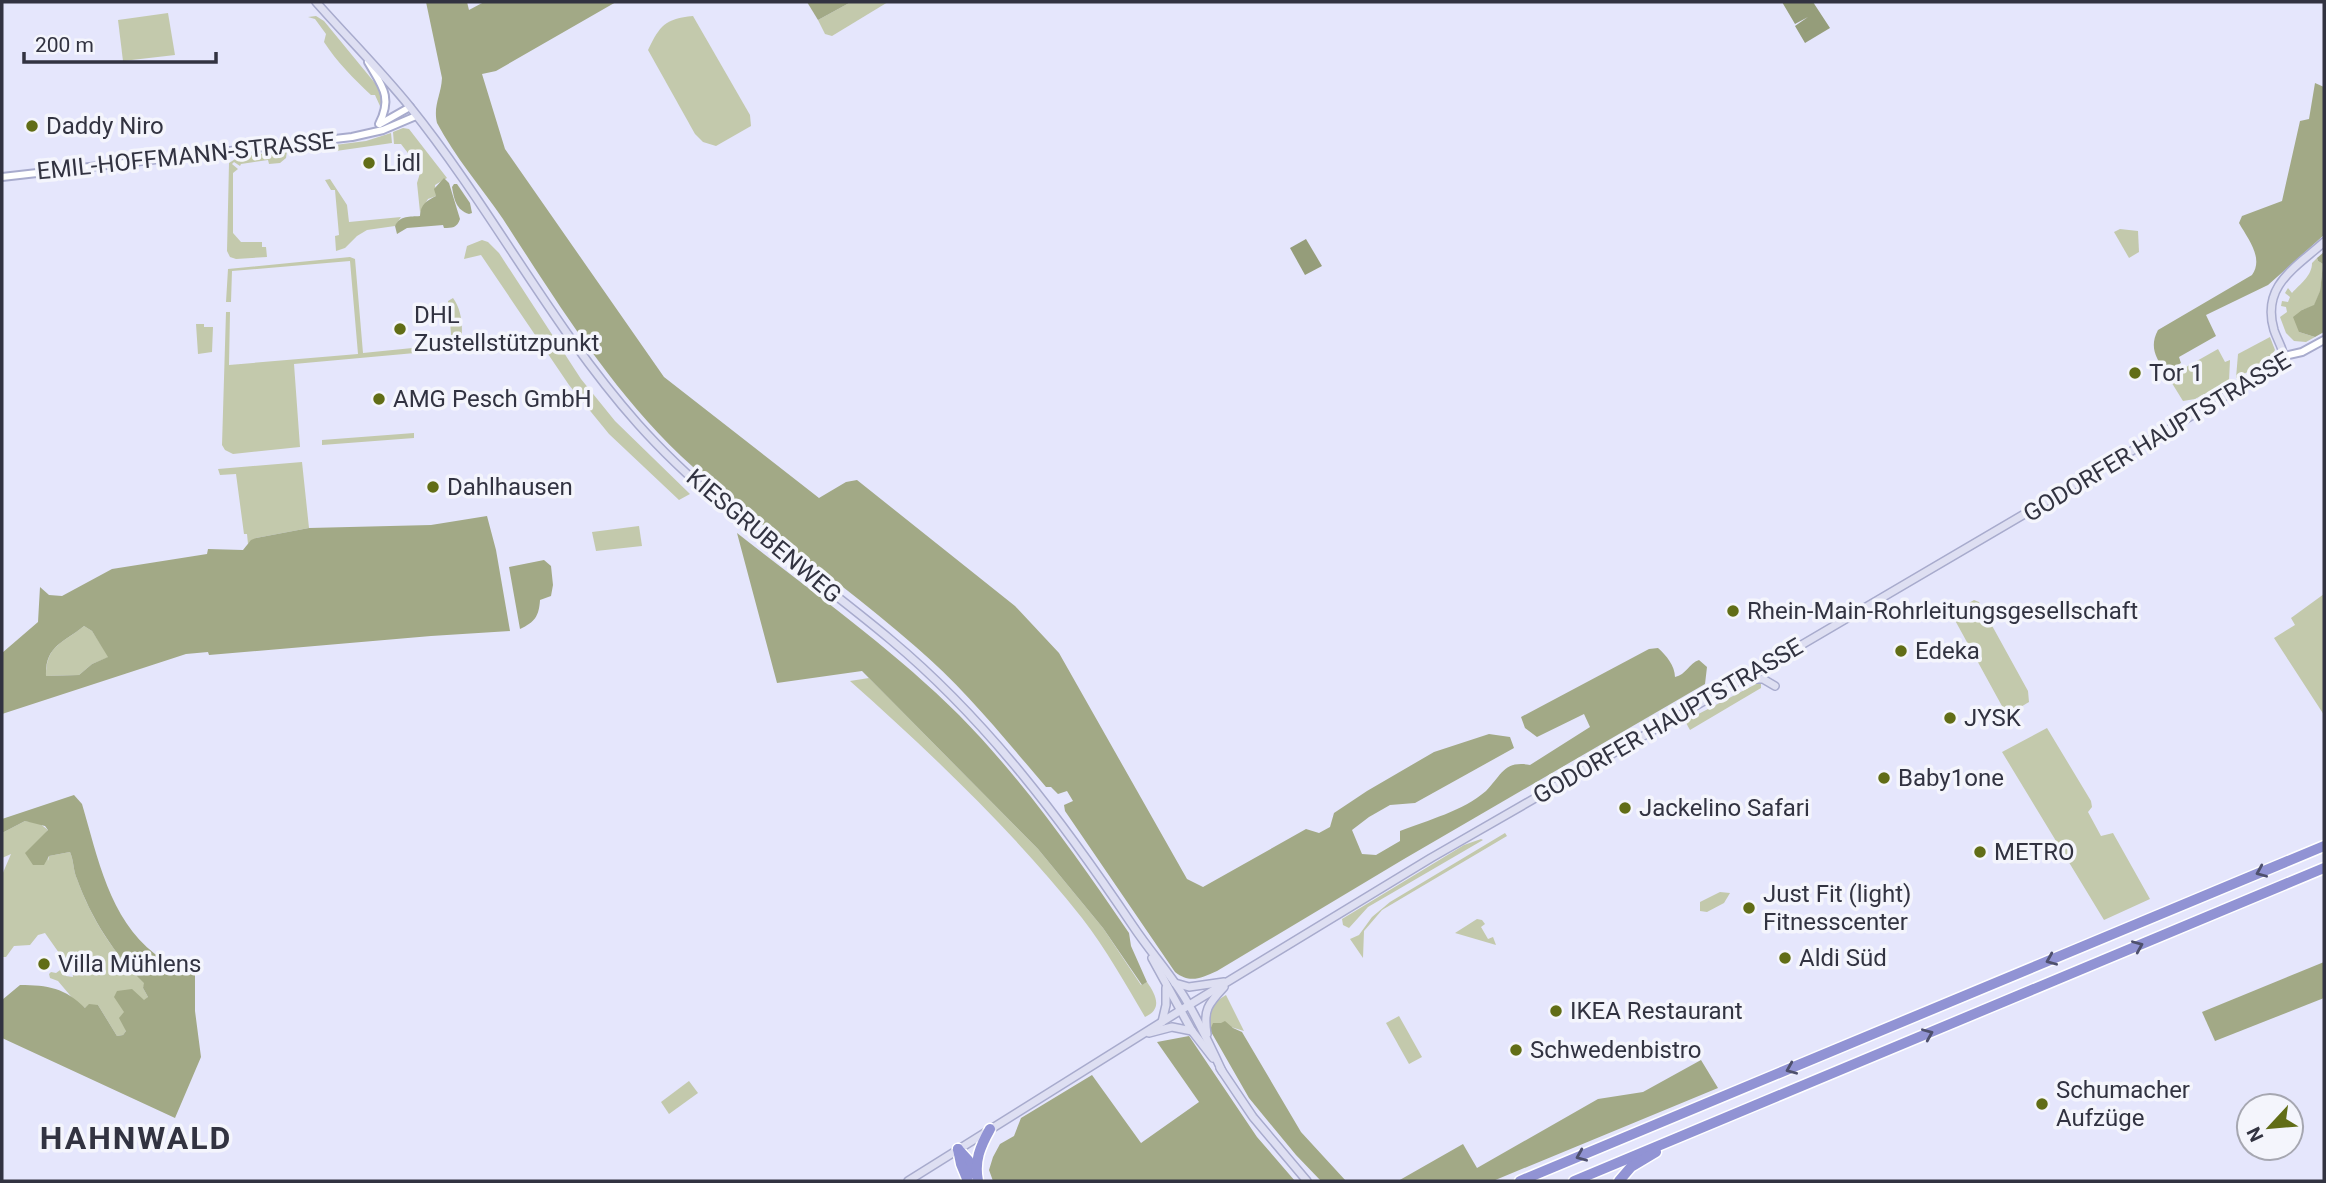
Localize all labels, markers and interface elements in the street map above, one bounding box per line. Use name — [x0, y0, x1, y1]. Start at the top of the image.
scale bar — [24, 21, 217, 65]
text: 200 m — [35, 33, 94, 57]
place label: Daddy Niro — [46, 112, 164, 140]
marker: Daddy Niro — [24, 118, 40, 134]
street label: EMIL-HOFFMANN-STRASSE — [36, 126, 336, 186]
place label: Lidl — [383, 149, 421, 177]
marker: Lidl — [361, 155, 377, 171]
place label: DHL Zustellstützpunkt — [414, 301, 599, 357]
marker: DHL Zustellstützpunkt — [392, 321, 408, 337]
street label: GODORFER HAUPTSTRASSE — [2018, 346, 2296, 528]
place label: Tor 1 — [2149, 359, 2203, 387]
marker: Tor 1 — [2127, 365, 2143, 381]
place label: AMG Pesch GmbH — [393, 385, 592, 413]
marker: AMG Pesch GmbH — [371, 391, 387, 407]
street label: KIESGRUBENWEG — [681, 463, 847, 609]
place label: Dahlhausen — [447, 473, 573, 501]
marker: Dahlhausen — [425, 479, 441, 495]
place label: Rhein-Main-Rohrleitungsgesellschaft — [1747, 597, 2138, 625]
marker: Rhein-Main-Rohrleitungsgesellschaft — [1725, 603, 1741, 619]
street label: GODORFER HAUPTSTRASSE — [1528, 632, 1808, 810]
place label: Edeka — [1915, 637, 1980, 665]
marker: Edeka — [1893, 643, 1909, 659]
place label: JYSK — [1964, 704, 2022, 732]
marker: JYSK — [1942, 710, 1958, 726]
place label: Baby1one — [1898, 764, 2004, 792]
marker: Baby1one — [1876, 770, 1892, 786]
place label: Jackelino Safari — [1639, 794, 1810, 822]
marker: Jackelino Safari — [1617, 800, 1633, 816]
place label: METRO — [1994, 838, 2074, 866]
marker: METRO — [1972, 844, 1988, 860]
one-way arrow — [2256, 864, 2268, 878]
place label: Just Fit (light) Fitnesscenter — [1763, 880, 1911, 936]
marker: Just Fit (light) Fitnesscenter — [1741, 900, 1757, 916]
one-way arrow — [2131, 940, 2143, 954]
place label: Aldi Süd — [1799, 944, 1887, 972]
place label: Villa Mühlens — [58, 950, 201, 978]
marker: Aldi Süd — [1777, 950, 1793, 966]
one-way arrow — [2046, 952, 2058, 966]
marker: Villa Mühlens — [36, 956, 52, 972]
place label: IKEA Restaurant — [1570, 997, 1743, 1025]
marker: IKEA Restaurant — [1548, 1003, 1564, 1019]
one-way arrow — [1921, 1028, 1933, 1042]
place label: Schwedenbistro — [1530, 1036, 1701, 1064]
marker: Schwedenbistro — [1508, 1042, 1524, 1058]
one-way arrow — [1786, 1061, 1798, 1075]
place label: Schumacher Aufzüge — [2056, 1076, 2190, 1132]
north arrow — [2235, 1092, 2305, 1162]
marker: Schumacher Aufzüge — [2034, 1096, 2050, 1112]
district label: HAHNWALD — [40, 1119, 232, 1157]
text: N — [2242, 1123, 2268, 1145]
one-way arrow — [1576, 1148, 1588, 1162]

